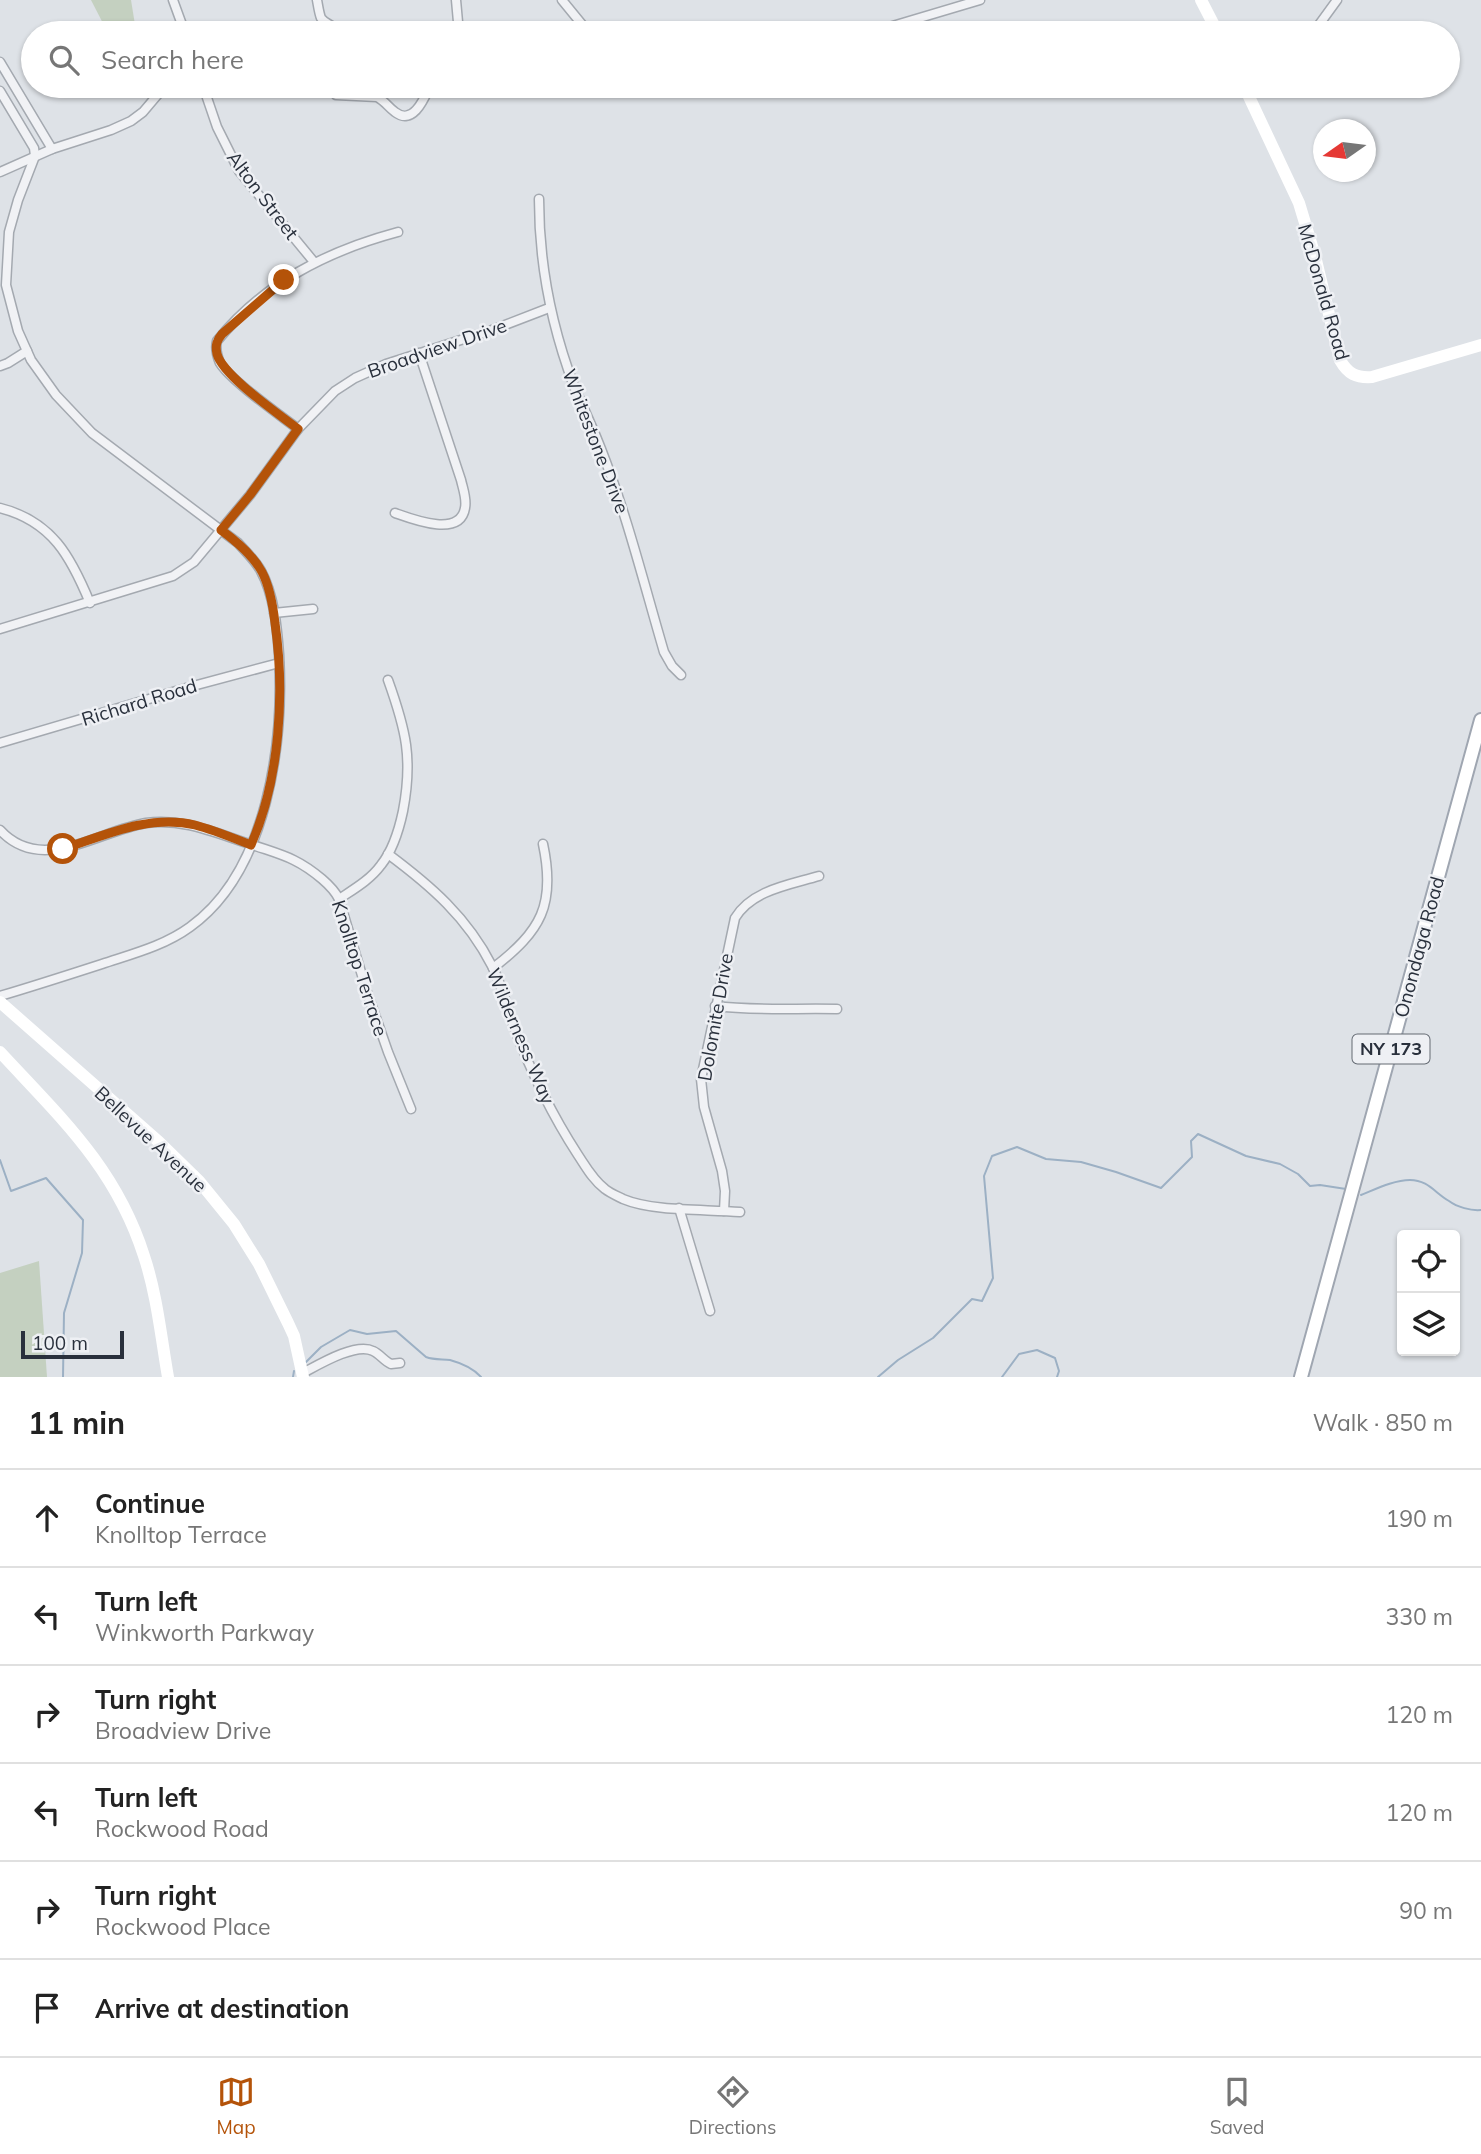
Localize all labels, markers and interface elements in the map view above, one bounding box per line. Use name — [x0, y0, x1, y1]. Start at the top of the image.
search box — [21, 21, 1460, 98]
icon: search — [45, 41, 83, 79]
text: Search here — [101, 43, 244, 76]
north arrow — [1313, 119, 1376, 182]
street label: Alton Street — [222, 146, 304, 244]
street label: McDonald Road — [1293, 221, 1355, 363]
route end — [268, 264, 299, 295]
street label: Broadview Drive — [364, 313, 510, 383]
street label: Whitestone Drive — [557, 365, 635, 517]
street label: Richard Road — [78, 673, 200, 731]
route start — [47, 833, 78, 864]
street label: Onondaga Road — [1389, 874, 1449, 1020]
street label: Knolltop Terrace — [327, 897, 393, 1039]
street label: Dolomite Drive — [692, 951, 738, 1083]
street label: Wilderness Way — [482, 964, 560, 1108]
road number: NY 173 — [1352, 1034, 1430, 1064]
street label: Bellevue Avenue — [90, 1081, 212, 1197]
map controls — [1397, 1230, 1460, 1356]
button: locate — [1397, 1230, 1460, 1293]
button: layers — [1397, 1293, 1460, 1356]
scale bar — [21, 1328, 124, 1360]
text: 100 m — [32, 1331, 88, 1355]
text: 11 min — [28, 1404, 125, 1442]
text: Walk · 850 m — [1313, 1408, 1453, 1437]
text: Continue — [95, 1487, 205, 1520]
icon: ahead — [28, 1499, 66, 1537]
text: 190 m — [1385, 1504, 1453, 1533]
text: Knolltop Terrace — [95, 1520, 267, 1549]
text: Turn left — [95, 1585, 197, 1618]
icon: left — [28, 1597, 66, 1635]
text: 330 m — [1385, 1602, 1453, 1631]
text: Winkworth Parkway — [95, 1618, 314, 1647]
text: Turn right — [95, 1683, 216, 1716]
icon: right — [28, 1695, 66, 1733]
text: 120 m — [1385, 1700, 1453, 1729]
text: Broadview Drive — [95, 1716, 271, 1745]
text: Turn left — [95, 1781, 197, 1814]
icon: left — [28, 1793, 66, 1831]
text: 120 m — [1385, 1798, 1453, 1827]
text: Rockwood Road — [95, 1814, 269, 1843]
text: Turn right — [95, 1879, 216, 1912]
icon: right — [28, 1891, 66, 1929]
text: 90 m — [1399, 1896, 1453, 1925]
text: Rockwood Place — [95, 1912, 270, 1941]
icon: arrive — [28, 1989, 66, 2027]
text: Arrive at destination — [95, 1992, 350, 2025]
tab: Map — [217, 2073, 256, 2139]
tab: Directions — [689, 2073, 777, 2139]
tab: Saved — [1210, 2073, 1264, 2139]

